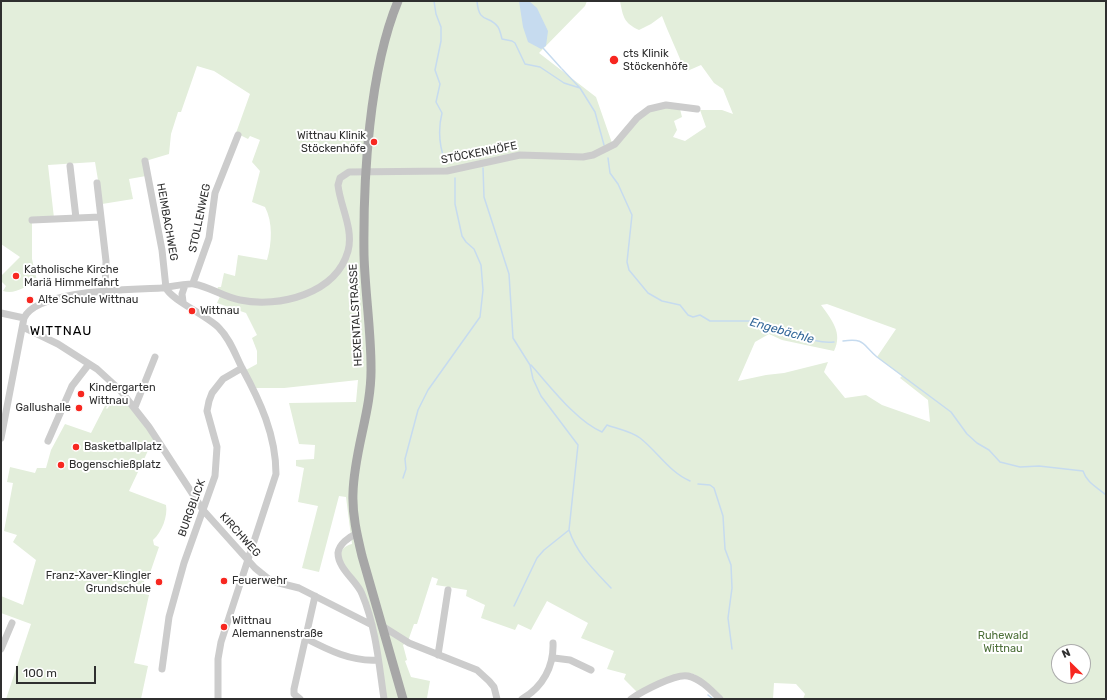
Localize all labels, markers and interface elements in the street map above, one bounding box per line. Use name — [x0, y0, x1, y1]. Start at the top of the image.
place label: cts Klinik Stöckenhöfe — [623, 47, 688, 73]
marker: cts Klinik Stöckenhöfe — [608, 54, 620, 66]
place label: Wittnau Klinik Stöckenhöfe — [297, 129, 366, 155]
marker: Wittnau Klinik Stöckenhöfe — [369, 137, 379, 147]
street label: STÖCKENHÖFE — [440, 139, 518, 167]
street label: HEIMBACHWEG — [154, 182, 180, 262]
street label: STOLLENWEG — [186, 182, 214, 254]
place label: Katholische Kirche Mariä Himmelfahrt — [24, 263, 119, 289]
street label: HEXENTALSTRASSE — [347, 263, 365, 367]
marker: Katholische Kirche Mariä Himmelfahrt — [11, 271, 21, 281]
place label: Alte Schule Wittnau — [38, 293, 138, 307]
marker: Alte Schule Wittnau — [25, 295, 35, 305]
place label: Wittnau — [200, 304, 239, 318]
marker: Wittnau — [187, 306, 197, 316]
water label: Engebächle — [748, 315, 816, 347]
district label: WITTNAU — [30, 323, 92, 339]
place label: Kindergarten Wittnau — [89, 381, 156, 407]
marker: Kindergarten Wittnau — [76, 389, 86, 399]
place label: Gallushalle — [16, 401, 71, 415]
marker: Gallushalle — [74, 403, 84, 413]
place label: Basketballplatz — [84, 440, 162, 454]
marker: Basketballplatz — [71, 442, 81, 452]
place label: Bogenschießplatz — [69, 458, 161, 472]
marker: Bogenschießplatz — [56, 460, 66, 470]
street label: BURGBLICK — [175, 477, 209, 539]
street label: KIRCHWEG — [217, 510, 263, 560]
place label: Franz-Xaver-Klingler Grundschule — [46, 569, 151, 595]
place label: Feuerwehr — [232, 574, 287, 588]
marker: Feuerwehr — [219, 576, 229, 586]
marker: Franz-Xaver-Klingler Grundschule — [154, 577, 164, 587]
place label: Wittnau Alemannenstraße — [232, 614, 323, 640]
marker: Wittnau Alemannenstraße — [219, 622, 229, 632]
park label: Ruhewald Wittnau — [978, 629, 1028, 655]
north arrow — [1051, 644, 1091, 684]
text: N — [1060, 646, 1073, 661]
scale bar — [18, 658, 98, 684]
text: 100 m — [23, 666, 57, 680]

